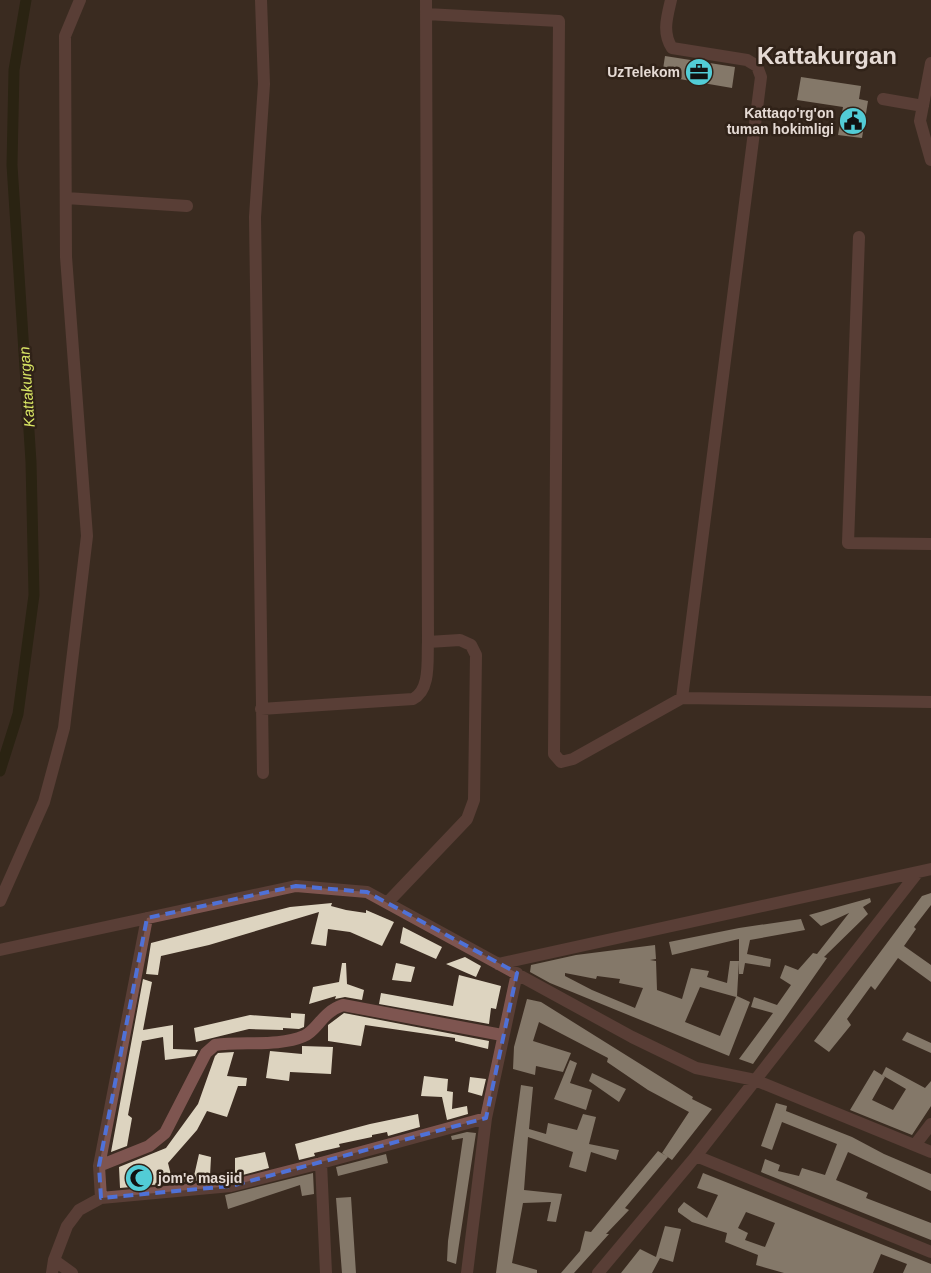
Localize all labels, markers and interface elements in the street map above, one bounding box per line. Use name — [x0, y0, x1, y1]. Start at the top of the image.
district label: Kattakurgan — [757, 42, 897, 69]
office icon: UzTelekom — [684, 57, 714, 87]
place label: UzTelekom — [607, 64, 680, 80]
place label: Kattaqo'rg'on tuman hokimligi — [727, 105, 834, 137]
public building icon: Kattaqo'rg'on tuman hokimligi — [838, 106, 868, 136]
water label: Kattakurgan — [15, 346, 38, 428]
mosque icon: jom'e masjid — [124, 1163, 154, 1193]
place label: jom'e masjid — [157, 1170, 242, 1186]

